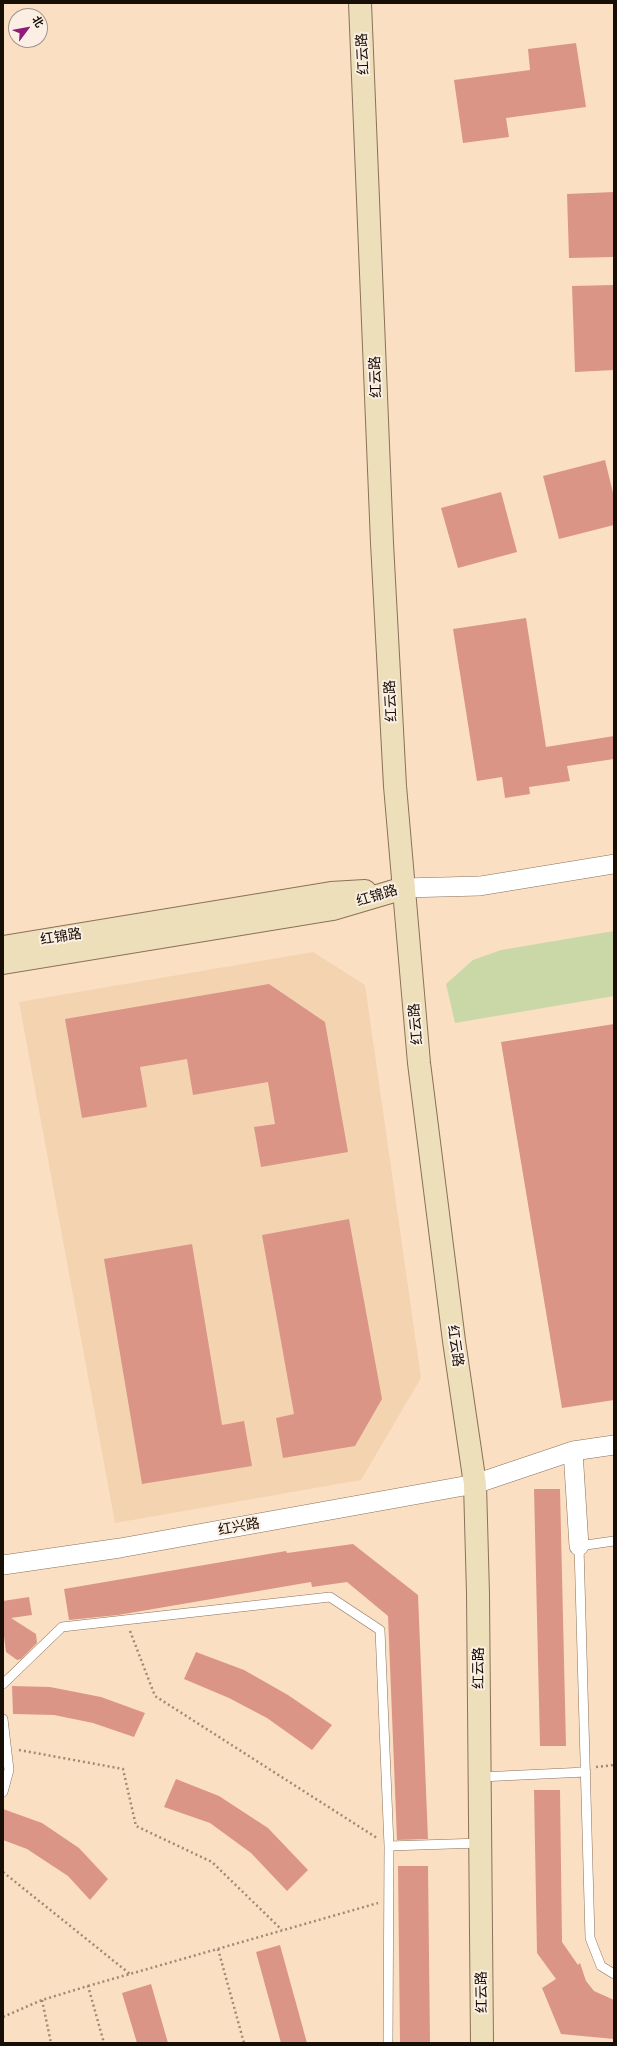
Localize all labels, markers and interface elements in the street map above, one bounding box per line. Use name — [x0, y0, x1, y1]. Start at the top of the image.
north arrow — [8, 8, 48, 48]
text: 北 — [29, 14, 46, 30]
street label: 红云路 — [354, 33, 372, 75]
street label: 红云路 — [367, 356, 385, 398]
street label: 红云路 — [382, 680, 400, 722]
street label: 红锦路 — [354, 882, 400, 910]
street label: 红锦路 — [39, 925, 83, 949]
street label: 红云路 — [406, 1002, 426, 1046]
street label: 红云路 — [444, 1324, 466, 1368]
street label: 红兴路 — [217, 1515, 261, 1539]
street label: 红云路 — [471, 1647, 487, 1689]
street label: 红云路 — [473, 1971, 491, 2013]

